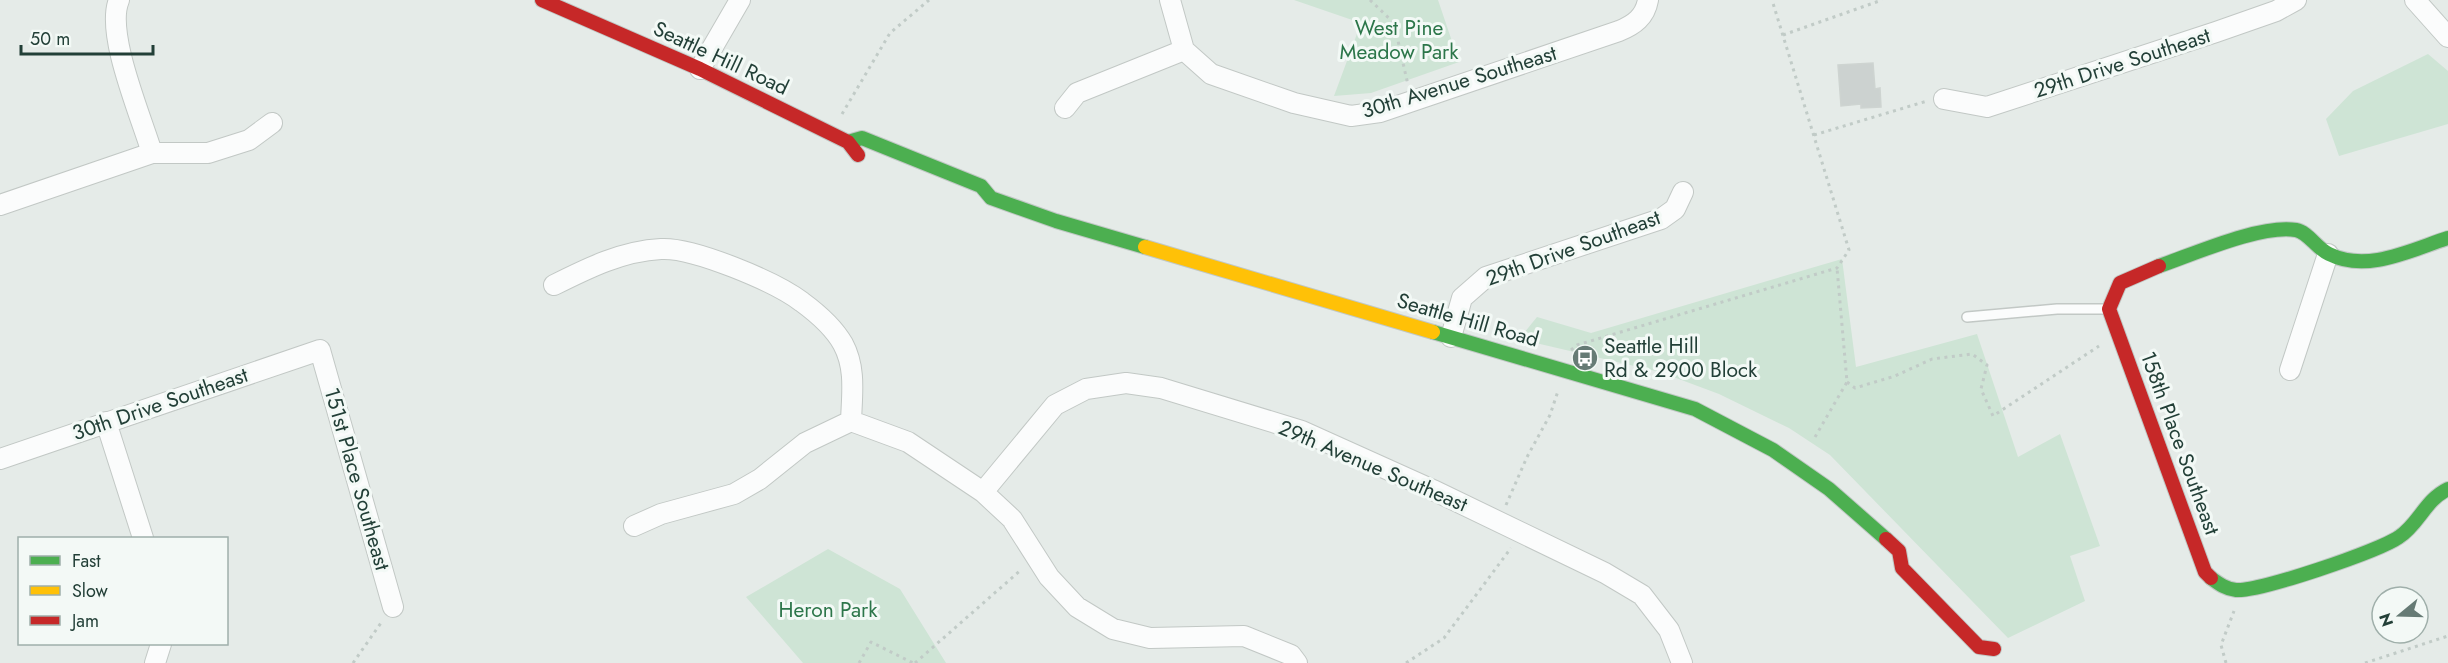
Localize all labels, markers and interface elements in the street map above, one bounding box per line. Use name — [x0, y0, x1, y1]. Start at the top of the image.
park label: West Pine Meadow Park — [1339, 13, 1459, 67]
street label: Seattle Hill Road — [648, 14, 794, 102]
scale bar — [21, 18, 153, 56]
street label: 29th Drive Southeast — [2030, 20, 2214, 106]
text: 50 m — [30, 26, 70, 52]
street label: 30th Avenue Southeast — [1358, 38, 1560, 126]
street label: 29th Drive Southeast — [1481, 202, 1665, 294]
street label: Seattle Hill Road — [1394, 285, 1542, 355]
place label: Seattle Hill Rd & 2900 Block — [1604, 331, 1758, 385]
bus stop icon: Seattle Hill Rd & 2900 Block — [1570, 343, 1600, 373]
street label: 158th Place Southeast — [2133, 347, 2227, 539]
street label: 30th Drive Southeast — [68, 360, 252, 448]
street label: 151st Place Southeast — [317, 384, 397, 574]
street label: 29th Avenue Southeast — [1274, 413, 1472, 519]
legend — [18, 537, 228, 645]
text: Fast — [72, 548, 101, 574]
text: Slow — [72, 578, 109, 604]
north arrow — [2370, 585, 2430, 645]
park label: Heron Park — [779, 595, 878, 625]
text: Jam — [70, 608, 99, 634]
text: N — [2373, 610, 2399, 629]

